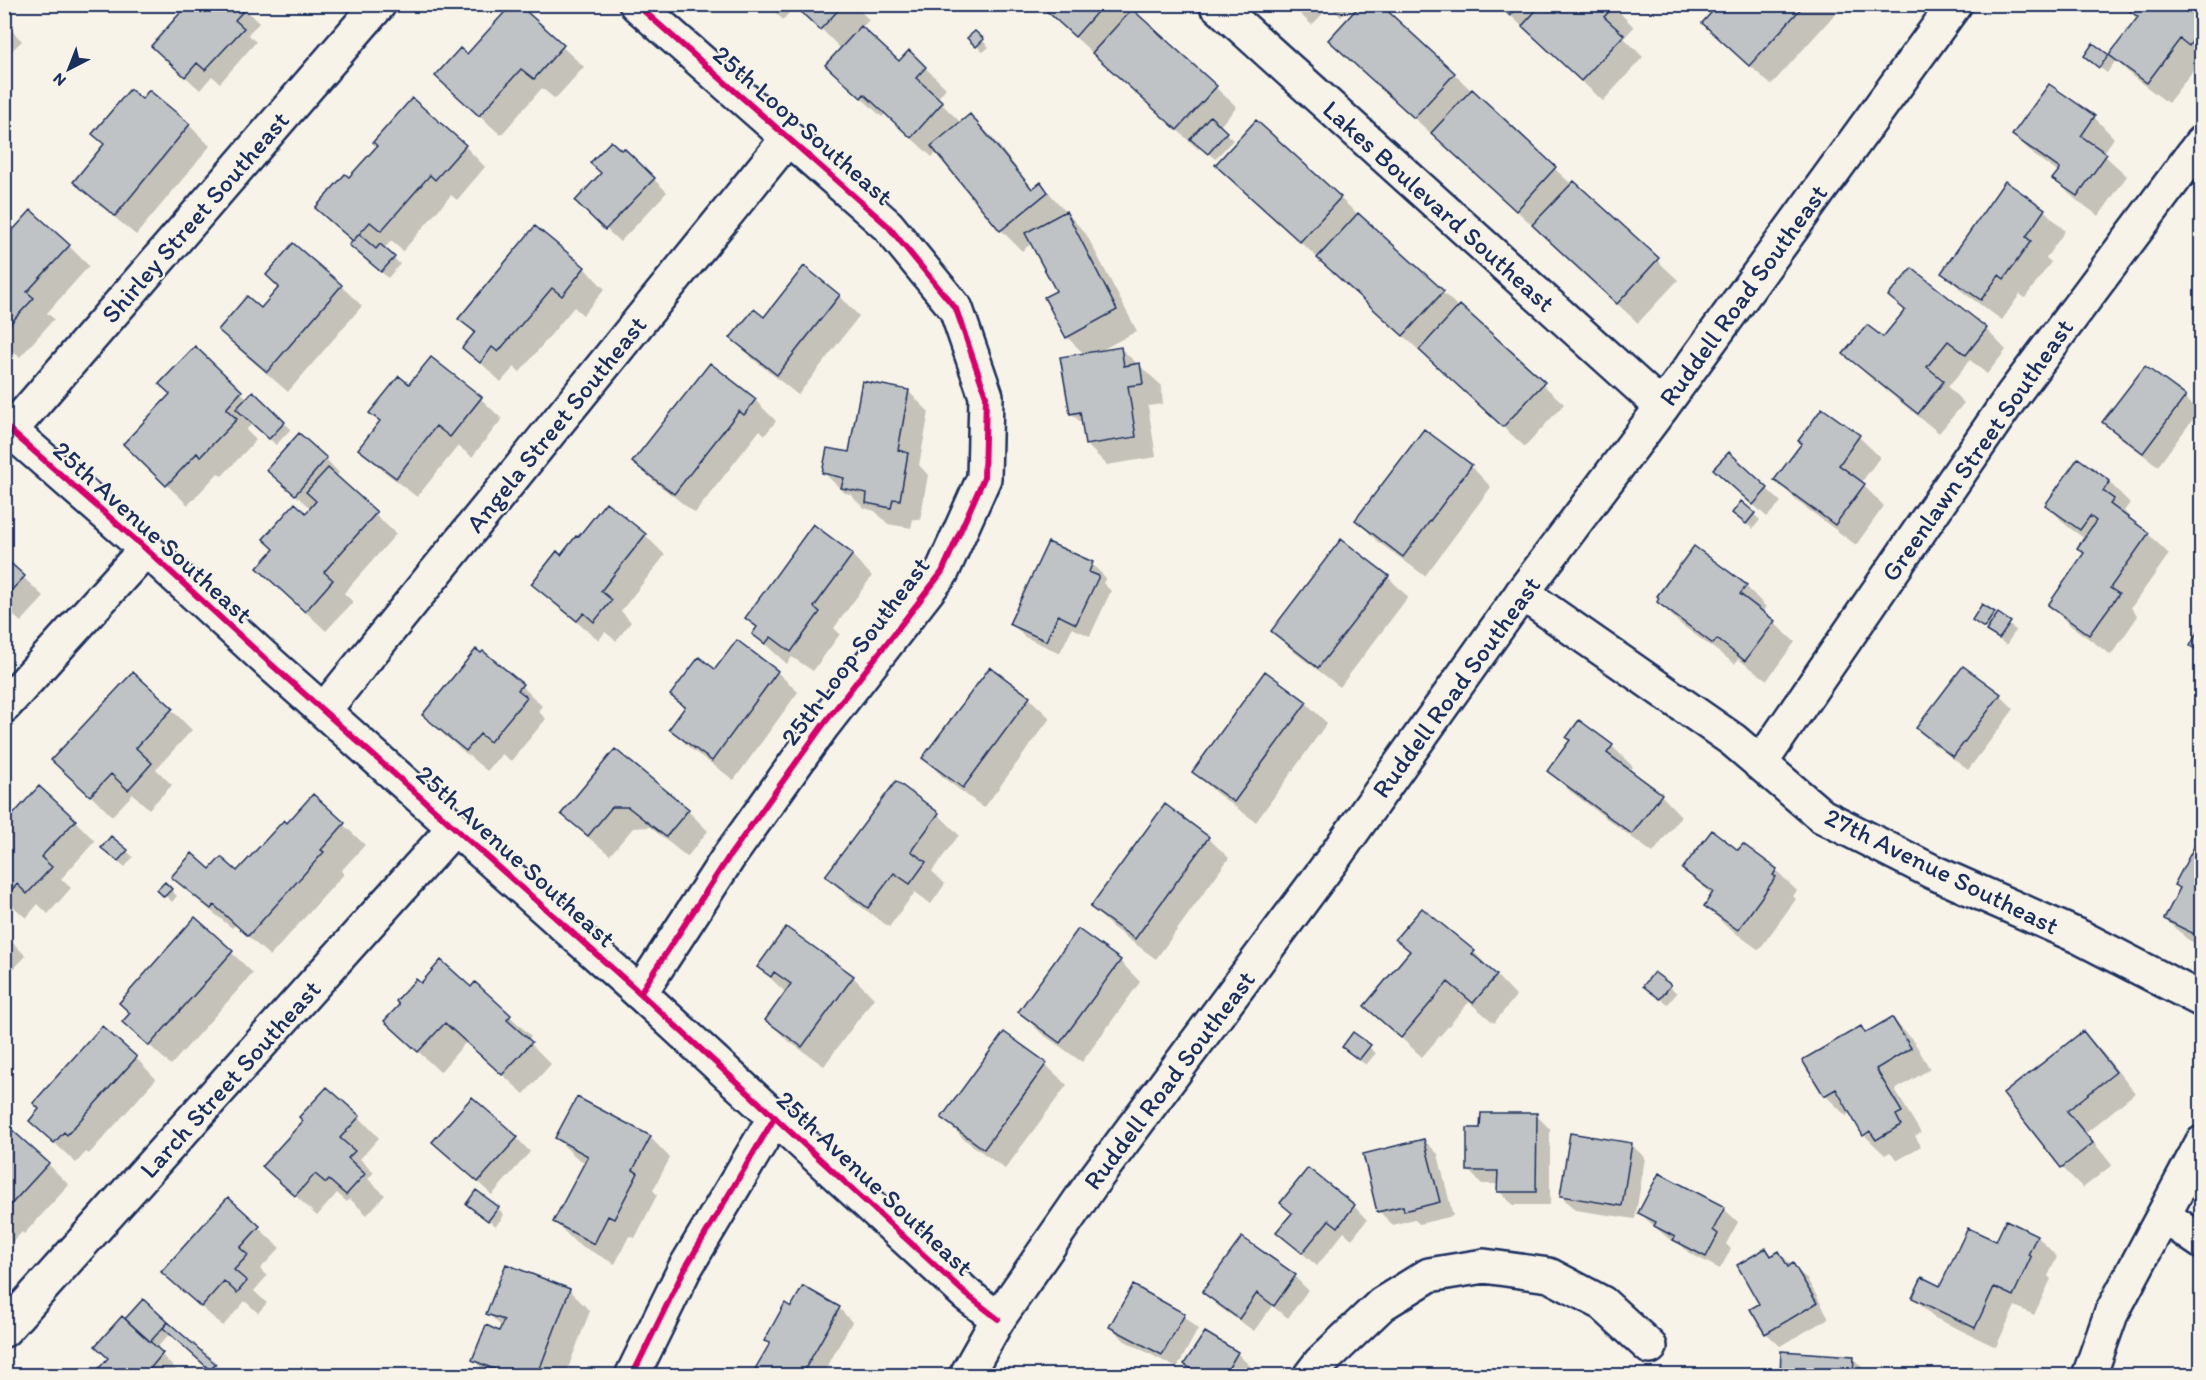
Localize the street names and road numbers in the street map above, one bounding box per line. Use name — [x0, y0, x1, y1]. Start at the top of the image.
street label: 25th Loop Southeast — [706, 38, 900, 212]
street label: Lakes Boulevard Southeast — [1316, 93, 1562, 319]
street label: Shirley Street Southeast — [94, 104, 296, 330]
street label: Ruddell Road Southeast — [1652, 178, 1834, 412]
street label: Angela Street Southeast — [459, 309, 653, 539]
street label: Greenlawn Street Southeast — [1874, 312, 2080, 588]
street label: 25th Avenue Southeast — [47, 434, 259, 630]
street label: 25th Loop Southeast — [774, 550, 937, 752]
street label: Ruddell Road Southeast — [1365, 570, 1547, 804]
street label: 25th Avenue Southeast — [410, 758, 622, 954]
street label: 27th Avenue Southeast — [1820, 800, 2065, 942]
street label: Ruddell Road Southeast — [1076, 964, 1262, 1196]
street label: Larch Street Southeast — [133, 973, 328, 1185]
street label: 25th Avenue Southeast — [770, 1084, 980, 1283]

